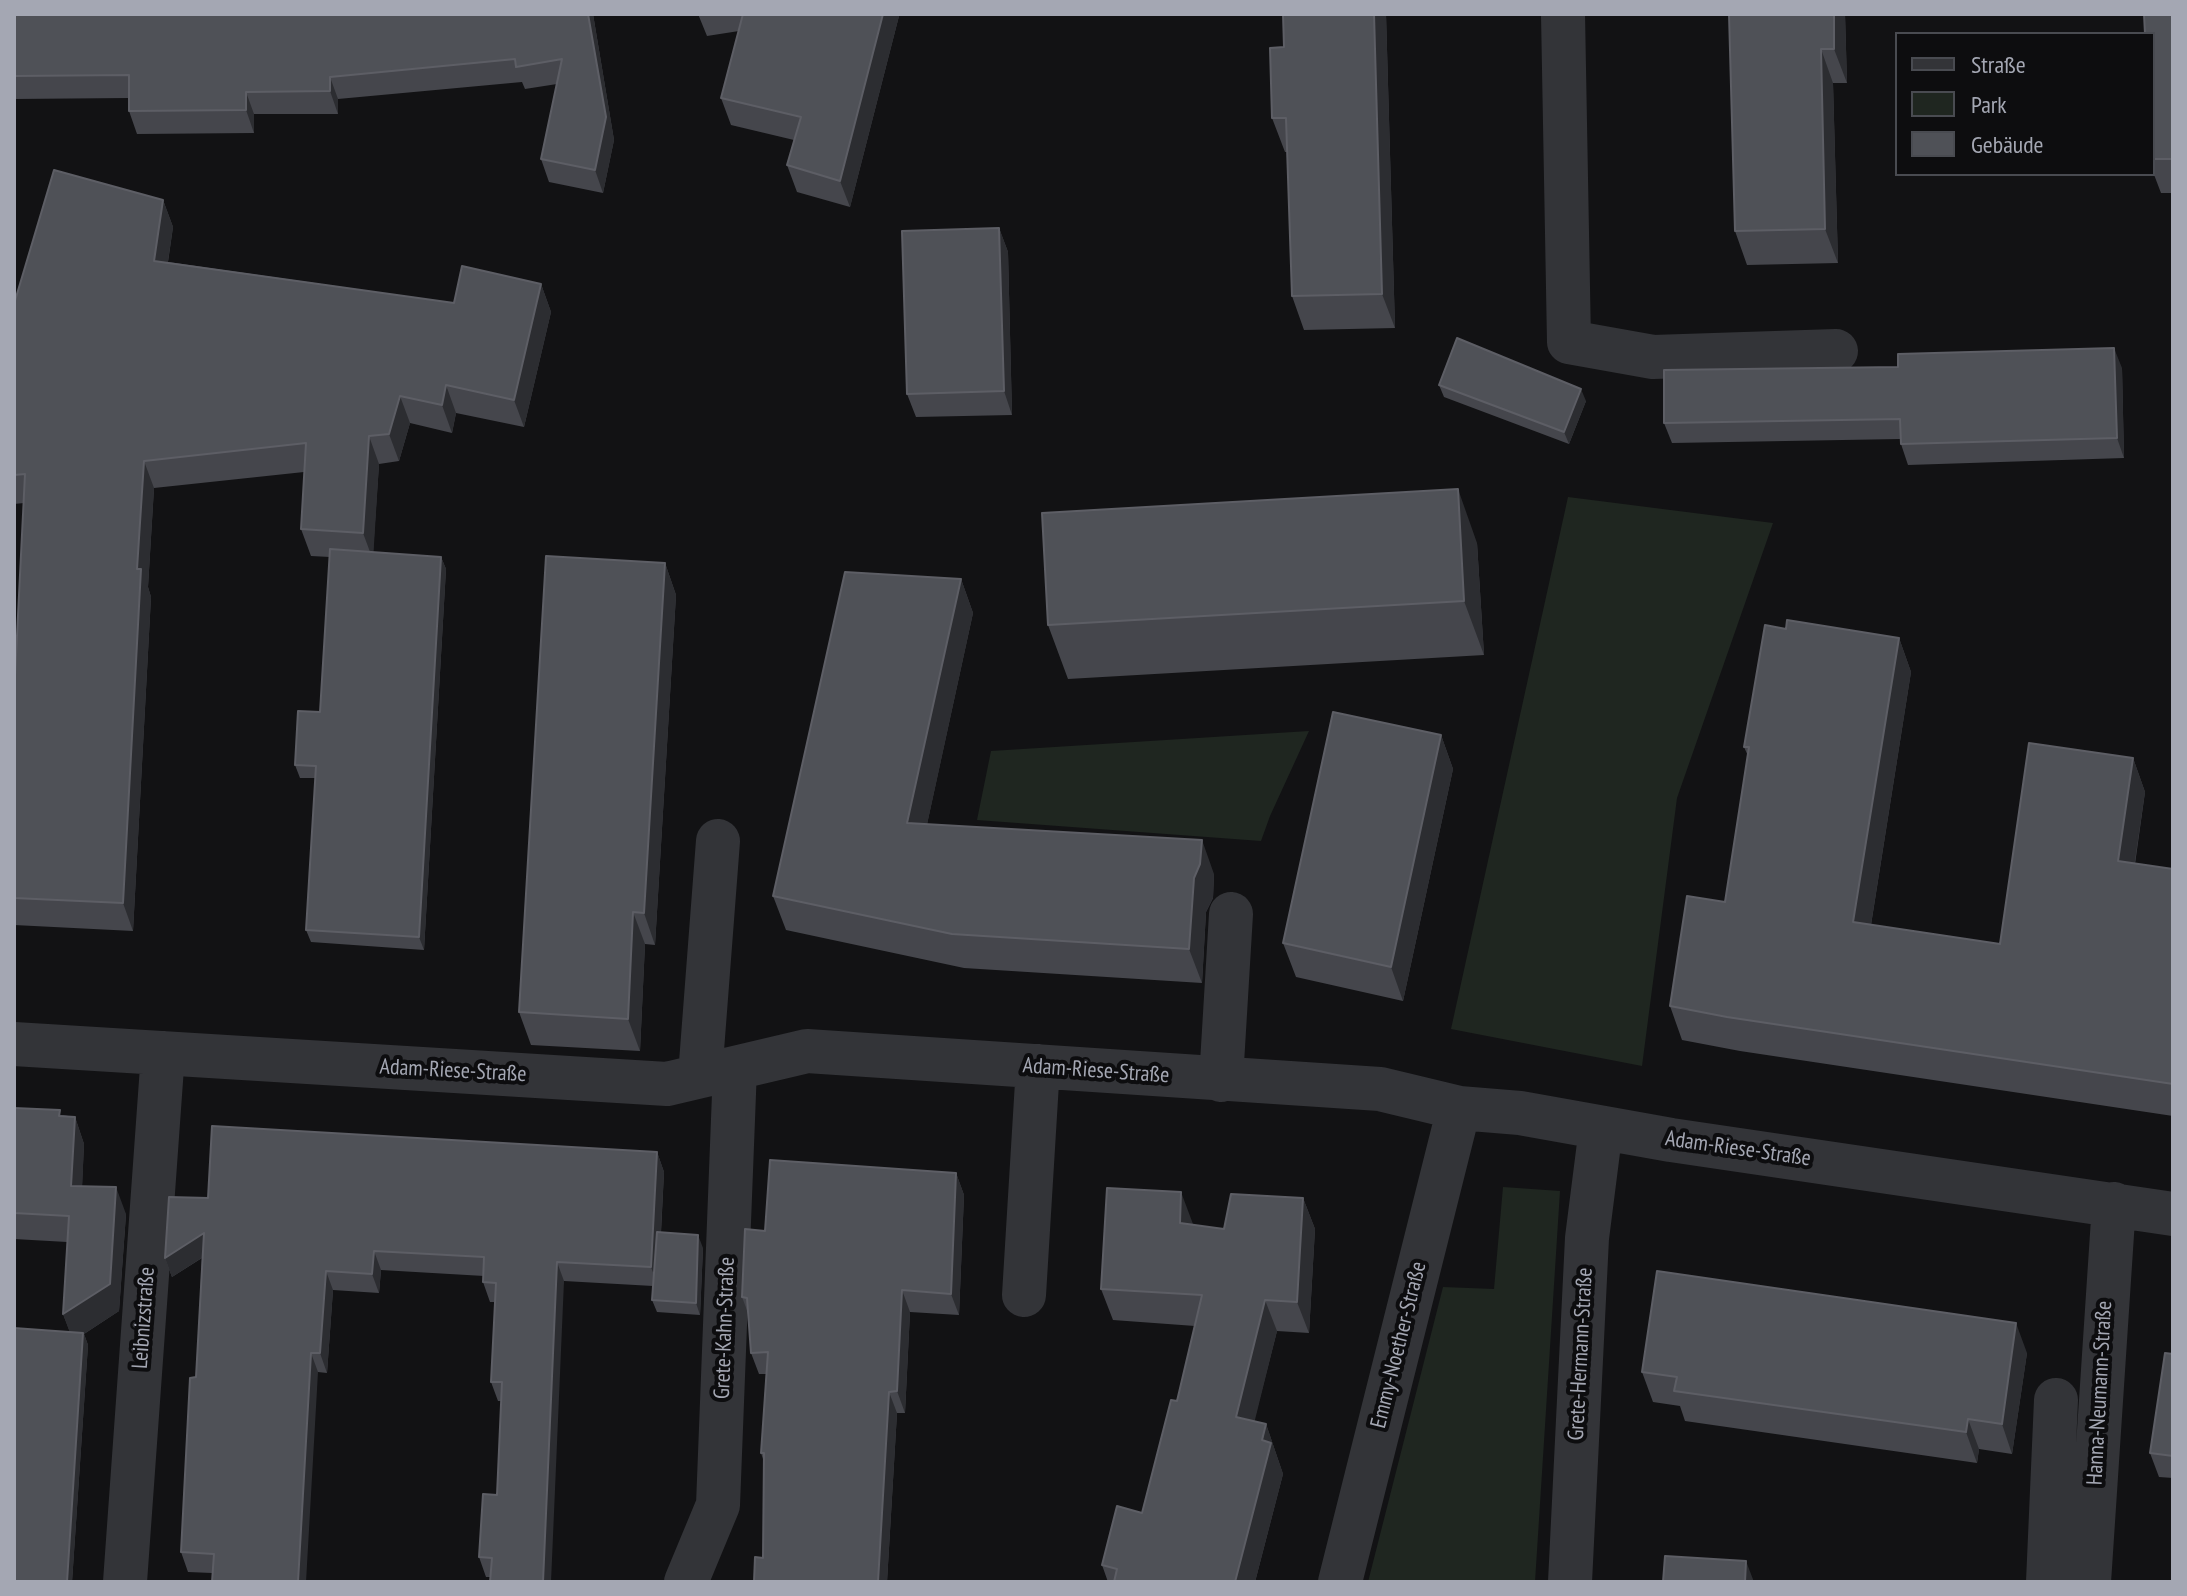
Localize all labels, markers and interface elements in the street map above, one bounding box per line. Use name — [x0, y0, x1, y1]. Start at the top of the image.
legend — [1895, 32, 2155, 176]
text: Straße — [1971, 49, 2026, 80]
text: Park — [1971, 89, 2007, 120]
text: Gebäude — [1971, 129, 2043, 160]
street label: Adam-Riese-Straße — [1022, 1053, 1170, 1089]
street label: Adam-Riese-Straße — [379, 1054, 527, 1088]
street label: Adam-Riese-Straße — [1663, 1126, 1813, 1172]
street label: Grete-Kahn-Straße — [709, 1256, 741, 1400]
street label: Emmy-Noether-Straße — [1366, 1259, 1432, 1431]
street label: Leibnizstraße — [127, 1266, 161, 1370]
street label: Grete-Hermann-Straße — [1563, 1267, 1599, 1441]
street label: Hanna-Neumann-Straße — [2082, 1300, 2118, 1486]

